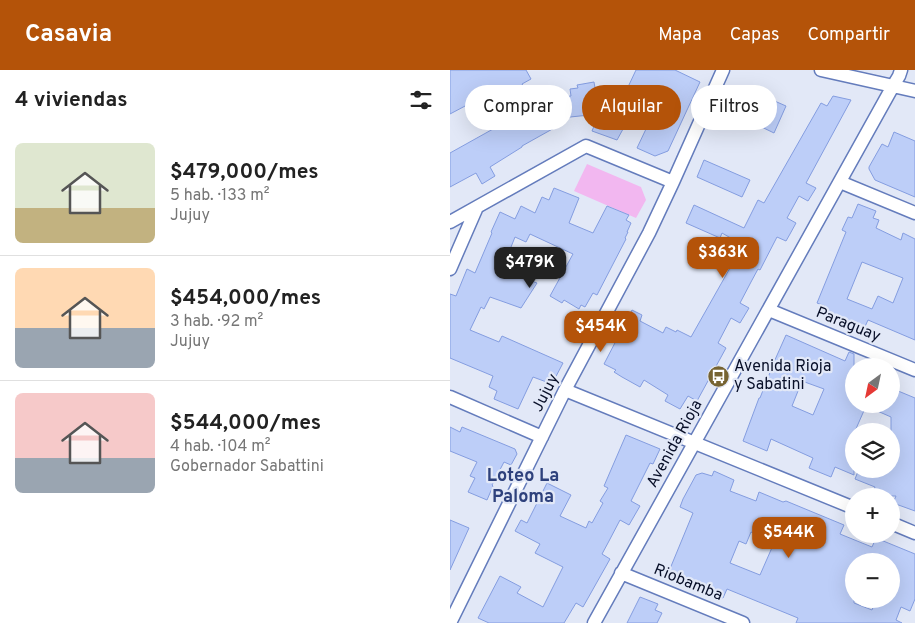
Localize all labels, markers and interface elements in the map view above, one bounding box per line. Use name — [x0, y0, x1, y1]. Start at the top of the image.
text: Casavia — [25, 20, 112, 50]
text: Mapa — [658, 24, 702, 47]
text: Capas — [730, 24, 779, 47]
text: Compartir — [807, 24, 890, 47]
chip: Comprar — [465, 85, 572, 130]
chip: Alquilar — [582, 85, 681, 130]
chip: Filtros — [691, 85, 777, 130]
icon: filters — [407, 86, 435, 114]
text: 4 viviendas — [15, 87, 128, 114]
text: $479,000/mes — [170, 159, 319, 186]
icon: home — [55, 163, 115, 223]
text: 5 hab. · 133 m² — [170, 186, 270, 206]
text: Jujuy — [170, 206, 210, 226]
pin: $363K — [688, 236, 758, 279]
text: $363K — [698, 243, 748, 263]
pin: $479K — [495, 246, 565, 289]
text: $479K — [505, 253, 555, 273]
text: $454,000/mes — [170, 285, 321, 312]
icon: home — [55, 288, 115, 348]
street label: Paraguay — [813, 303, 883, 347]
pin: $454K — [566, 310, 636, 353]
text: 3 hab. · 92 m² — [170, 312, 263, 332]
text: $454K — [575, 317, 627, 337]
text: Jujuy — [170, 332, 210, 352]
place label: Avenida Rioja y Sabatini — [734, 357, 831, 395]
north arrow — [845, 358, 900, 412]
map controls — [845, 358, 900, 608]
bus stop icon: Avenida Rioja y Sabatini — [706, 364, 730, 388]
street label: Jujuy — [528, 371, 564, 415]
street label: Avenida Rioja — [643, 397, 707, 491]
text: $544,000/mes — [170, 410, 321, 437]
icon: home — [55, 413, 115, 473]
button: layers — [845, 423, 900, 478]
text: 4 hab. · 104 m² — [170, 437, 271, 457]
text: Gobernador Sabattini — [170, 457, 324, 477]
district label: Loteo La Paloma — [487, 465, 559, 509]
button: + — [845, 488, 900, 543]
pin: $544K — [754, 516, 824, 559]
text: $544K — [763, 523, 815, 543]
button: − — [845, 553, 900, 608]
street label: Riobamba — [651, 560, 725, 606]

